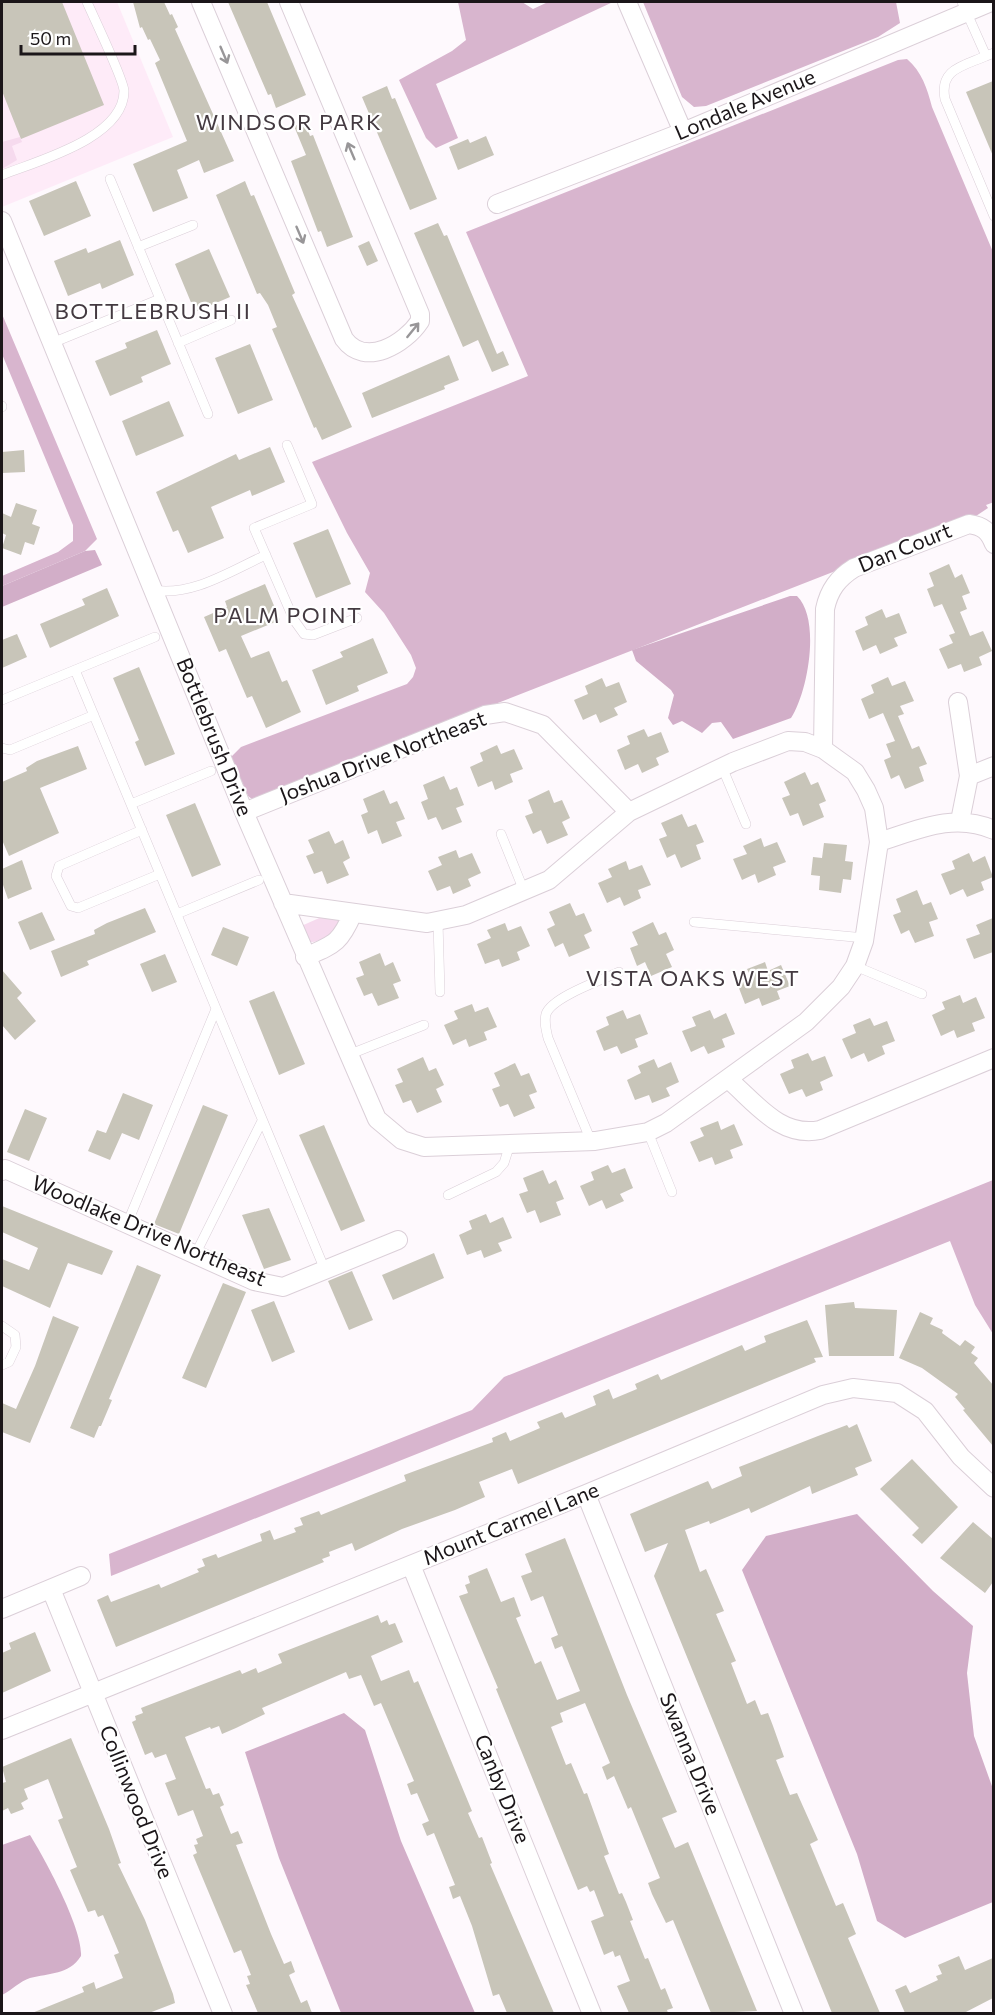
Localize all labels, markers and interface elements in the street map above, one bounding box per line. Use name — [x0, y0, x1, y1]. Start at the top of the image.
scale bar — [21, 18, 135, 56]
text: 50 m — [30, 27, 71, 49]
one-way arrow — [219, 46, 230, 64]
street label: Londale Avenue — [670, 63, 818, 144]
district label: WINDSOR PARK — [196, 108, 382, 135]
one-way arrow — [345, 142, 356, 160]
one-way arrow — [295, 225, 306, 244]
district label: BOTTLEBRUSH II — [55, 297, 251, 324]
one-way arrow — [406, 323, 420, 338]
street label: Dan Court — [854, 517, 955, 577]
district label: PALM POINT — [213, 601, 363, 628]
street label: Bottlebrush Drive — [172, 654, 259, 819]
street label: Joshua Drive Northeast — [276, 705, 489, 807]
district label: VISTA OAKS WEST — [586, 964, 800, 991]
street label: Woodlake Drive Northeast — [29, 1169, 270, 1290]
street label: Mount Carmel Lane — [419, 1476, 602, 1569]
street label: Swanna Drive — [656, 1689, 727, 1818]
street label: Collinwood Drive — [95, 1721, 180, 1882]
street label: Canby Drive — [470, 1730, 537, 1847]

